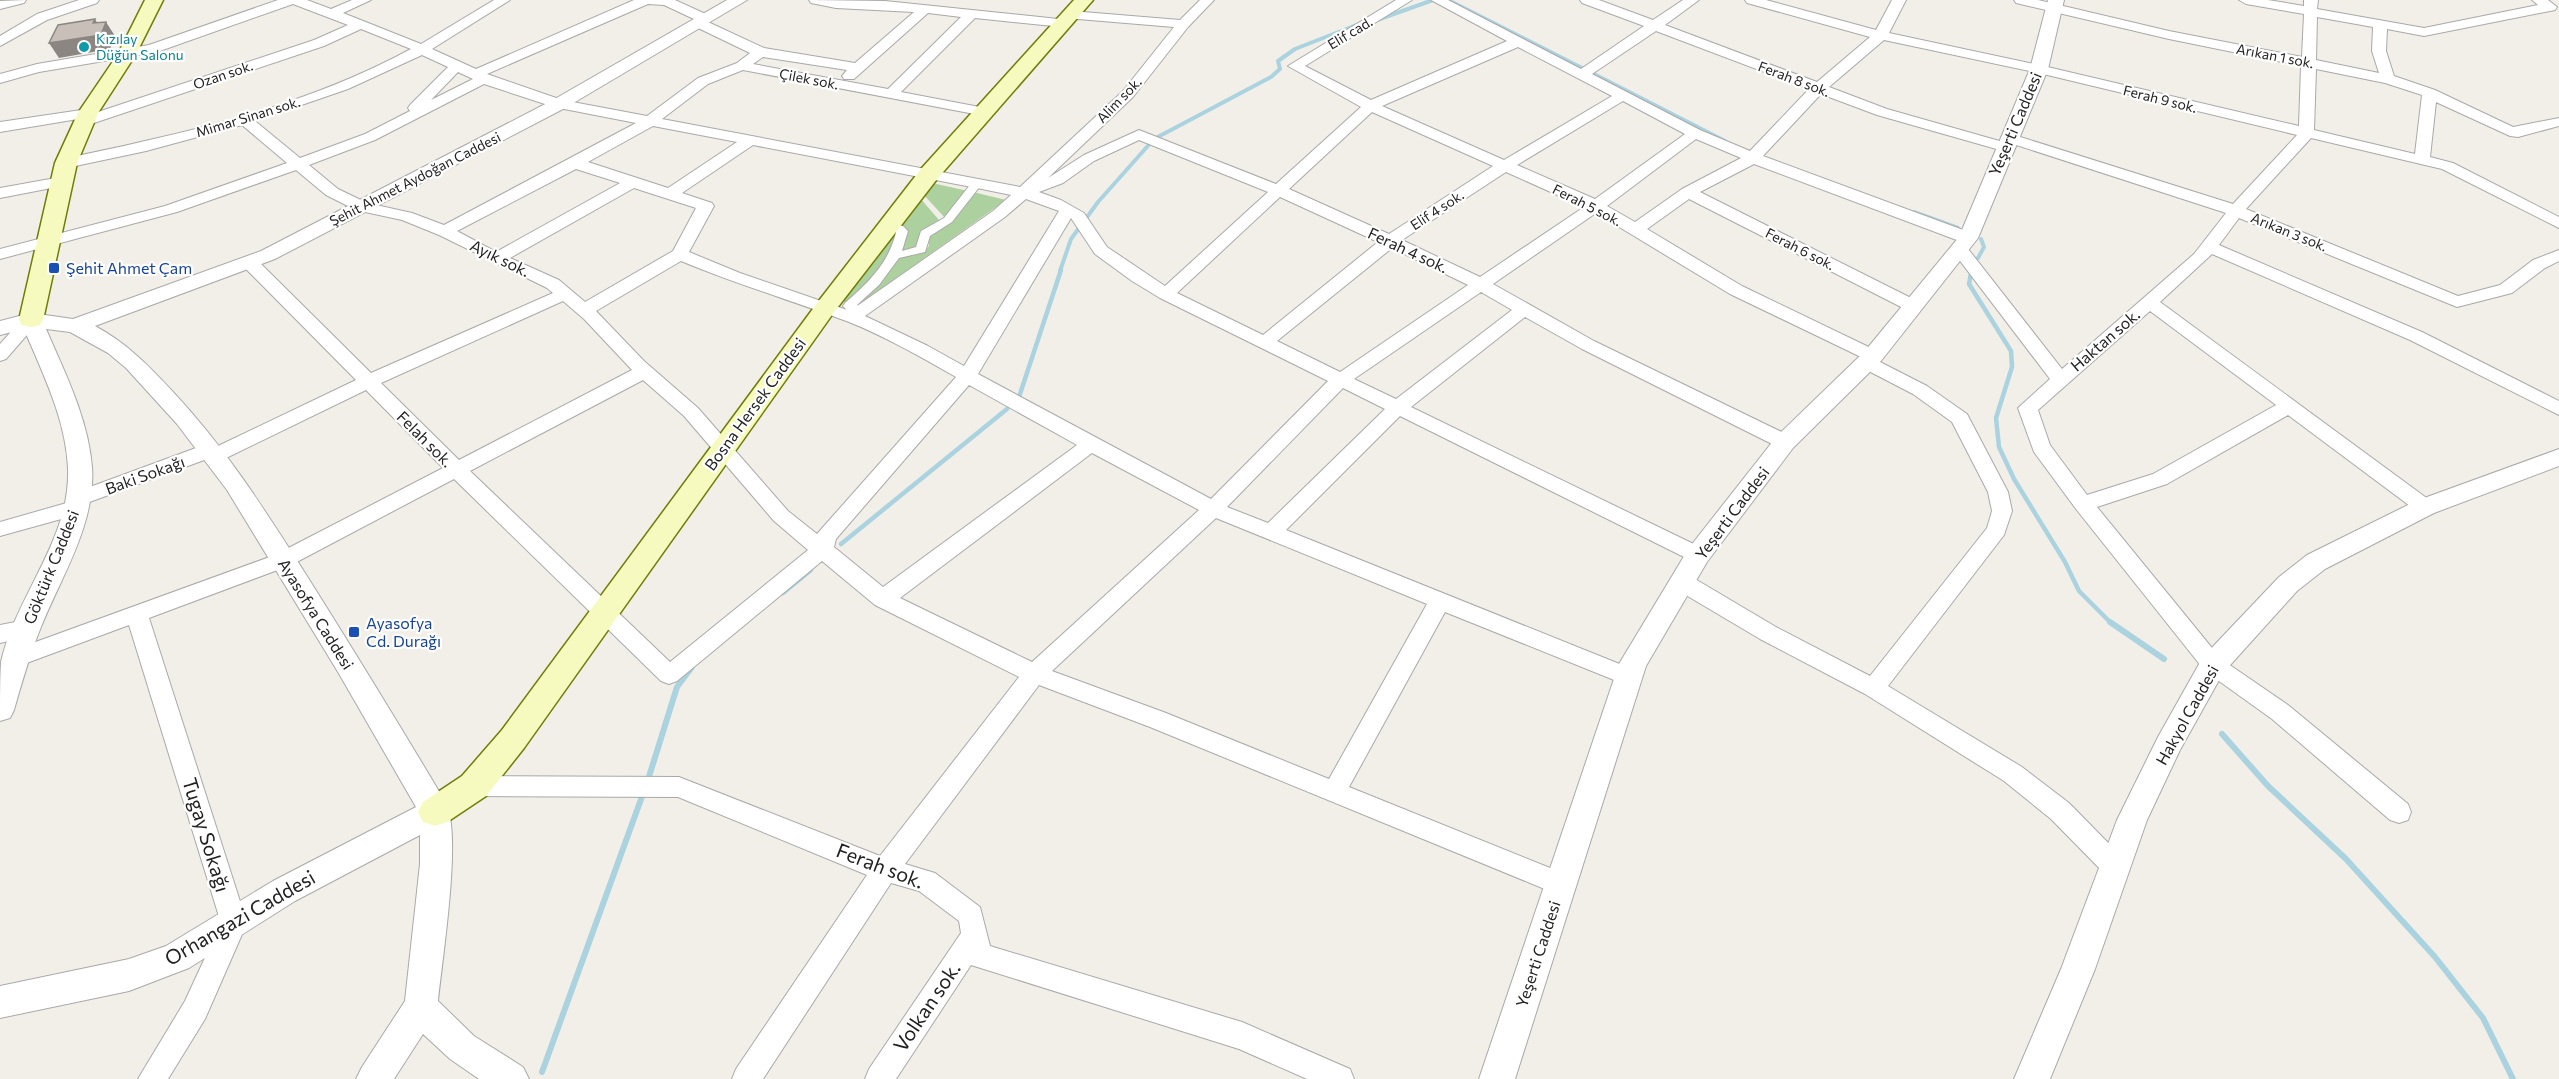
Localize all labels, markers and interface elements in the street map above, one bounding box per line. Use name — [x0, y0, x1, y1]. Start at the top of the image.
street label: Elif cad. — [1324, 13, 1375, 53]
place label: Kızılay Düğün Salonu — [96, 30, 184, 63]
marker: Kızılay Düğün Salonu — [77, 40, 91, 54]
street label: Arıkan 1 sok. — [2235, 40, 2315, 71]
street label: Ozan sok. — [191, 56, 255, 93]
street label: Ferah 8 sok. — [1756, 57, 1832, 100]
street label: Çilek sok. — [778, 64, 840, 93]
street label: Yeşerti Caddesi — [1984, 69, 2045, 179]
street label: Alim sok. — [1093, 73, 1145, 126]
street label: Ferah 9 sok. — [2121, 81, 2199, 116]
street label: Mimar Sinan sok. — [194, 93, 302, 140]
street label: Şehit Ahmet Aydoğan Caddesi — [326, 128, 503, 229]
street label: Ferah 5 sok. — [1550, 180, 1624, 229]
street label: Elif 4 sok. — [1407, 186, 1467, 233]
street label: Arıkan 3 sok. — [2249, 209, 2330, 255]
street label: Ferah 4 sok. — [1365, 223, 1451, 276]
street label: Ferah 6 sok. — [1763, 224, 1838, 273]
street label: Ayık sok. — [467, 235, 533, 280]
place label: Şehit Ahmet Çam — [66, 258, 192, 277]
marker: Şehit Ahmet Çam — [47, 261, 61, 275]
street label: Haktan sok. — [2066, 304, 2143, 375]
street label: Bosna Hersek Caddesi — [700, 334, 809, 474]
street label: Felah sok. — [393, 407, 457, 471]
street label: Baki Sokağı — [102, 451, 187, 498]
street label: Yeşerti Caddesi — [1691, 463, 1773, 563]
street label: Göktürk Caddesi — [19, 507, 82, 627]
street label: Ayasofya Caddesi — [275, 555, 358, 673]
place label: Ayasofya Cd. Durağı — [366, 613, 441, 650]
marker: Ayasofya Cd. Durağı — [347, 625, 361, 639]
street label: Hakyol Caddesi — [2151, 661, 2222, 768]
street label: Tugay Sokağı — [178, 775, 236, 895]
street label: Ferah sok. — [833, 837, 927, 893]
street label: Orhangazi Caddesi — [160, 864, 319, 970]
street label: Yeşerti Caddesi — [1511, 898, 1564, 1010]
street label: Volkan sok. — [888, 957, 965, 1056]

